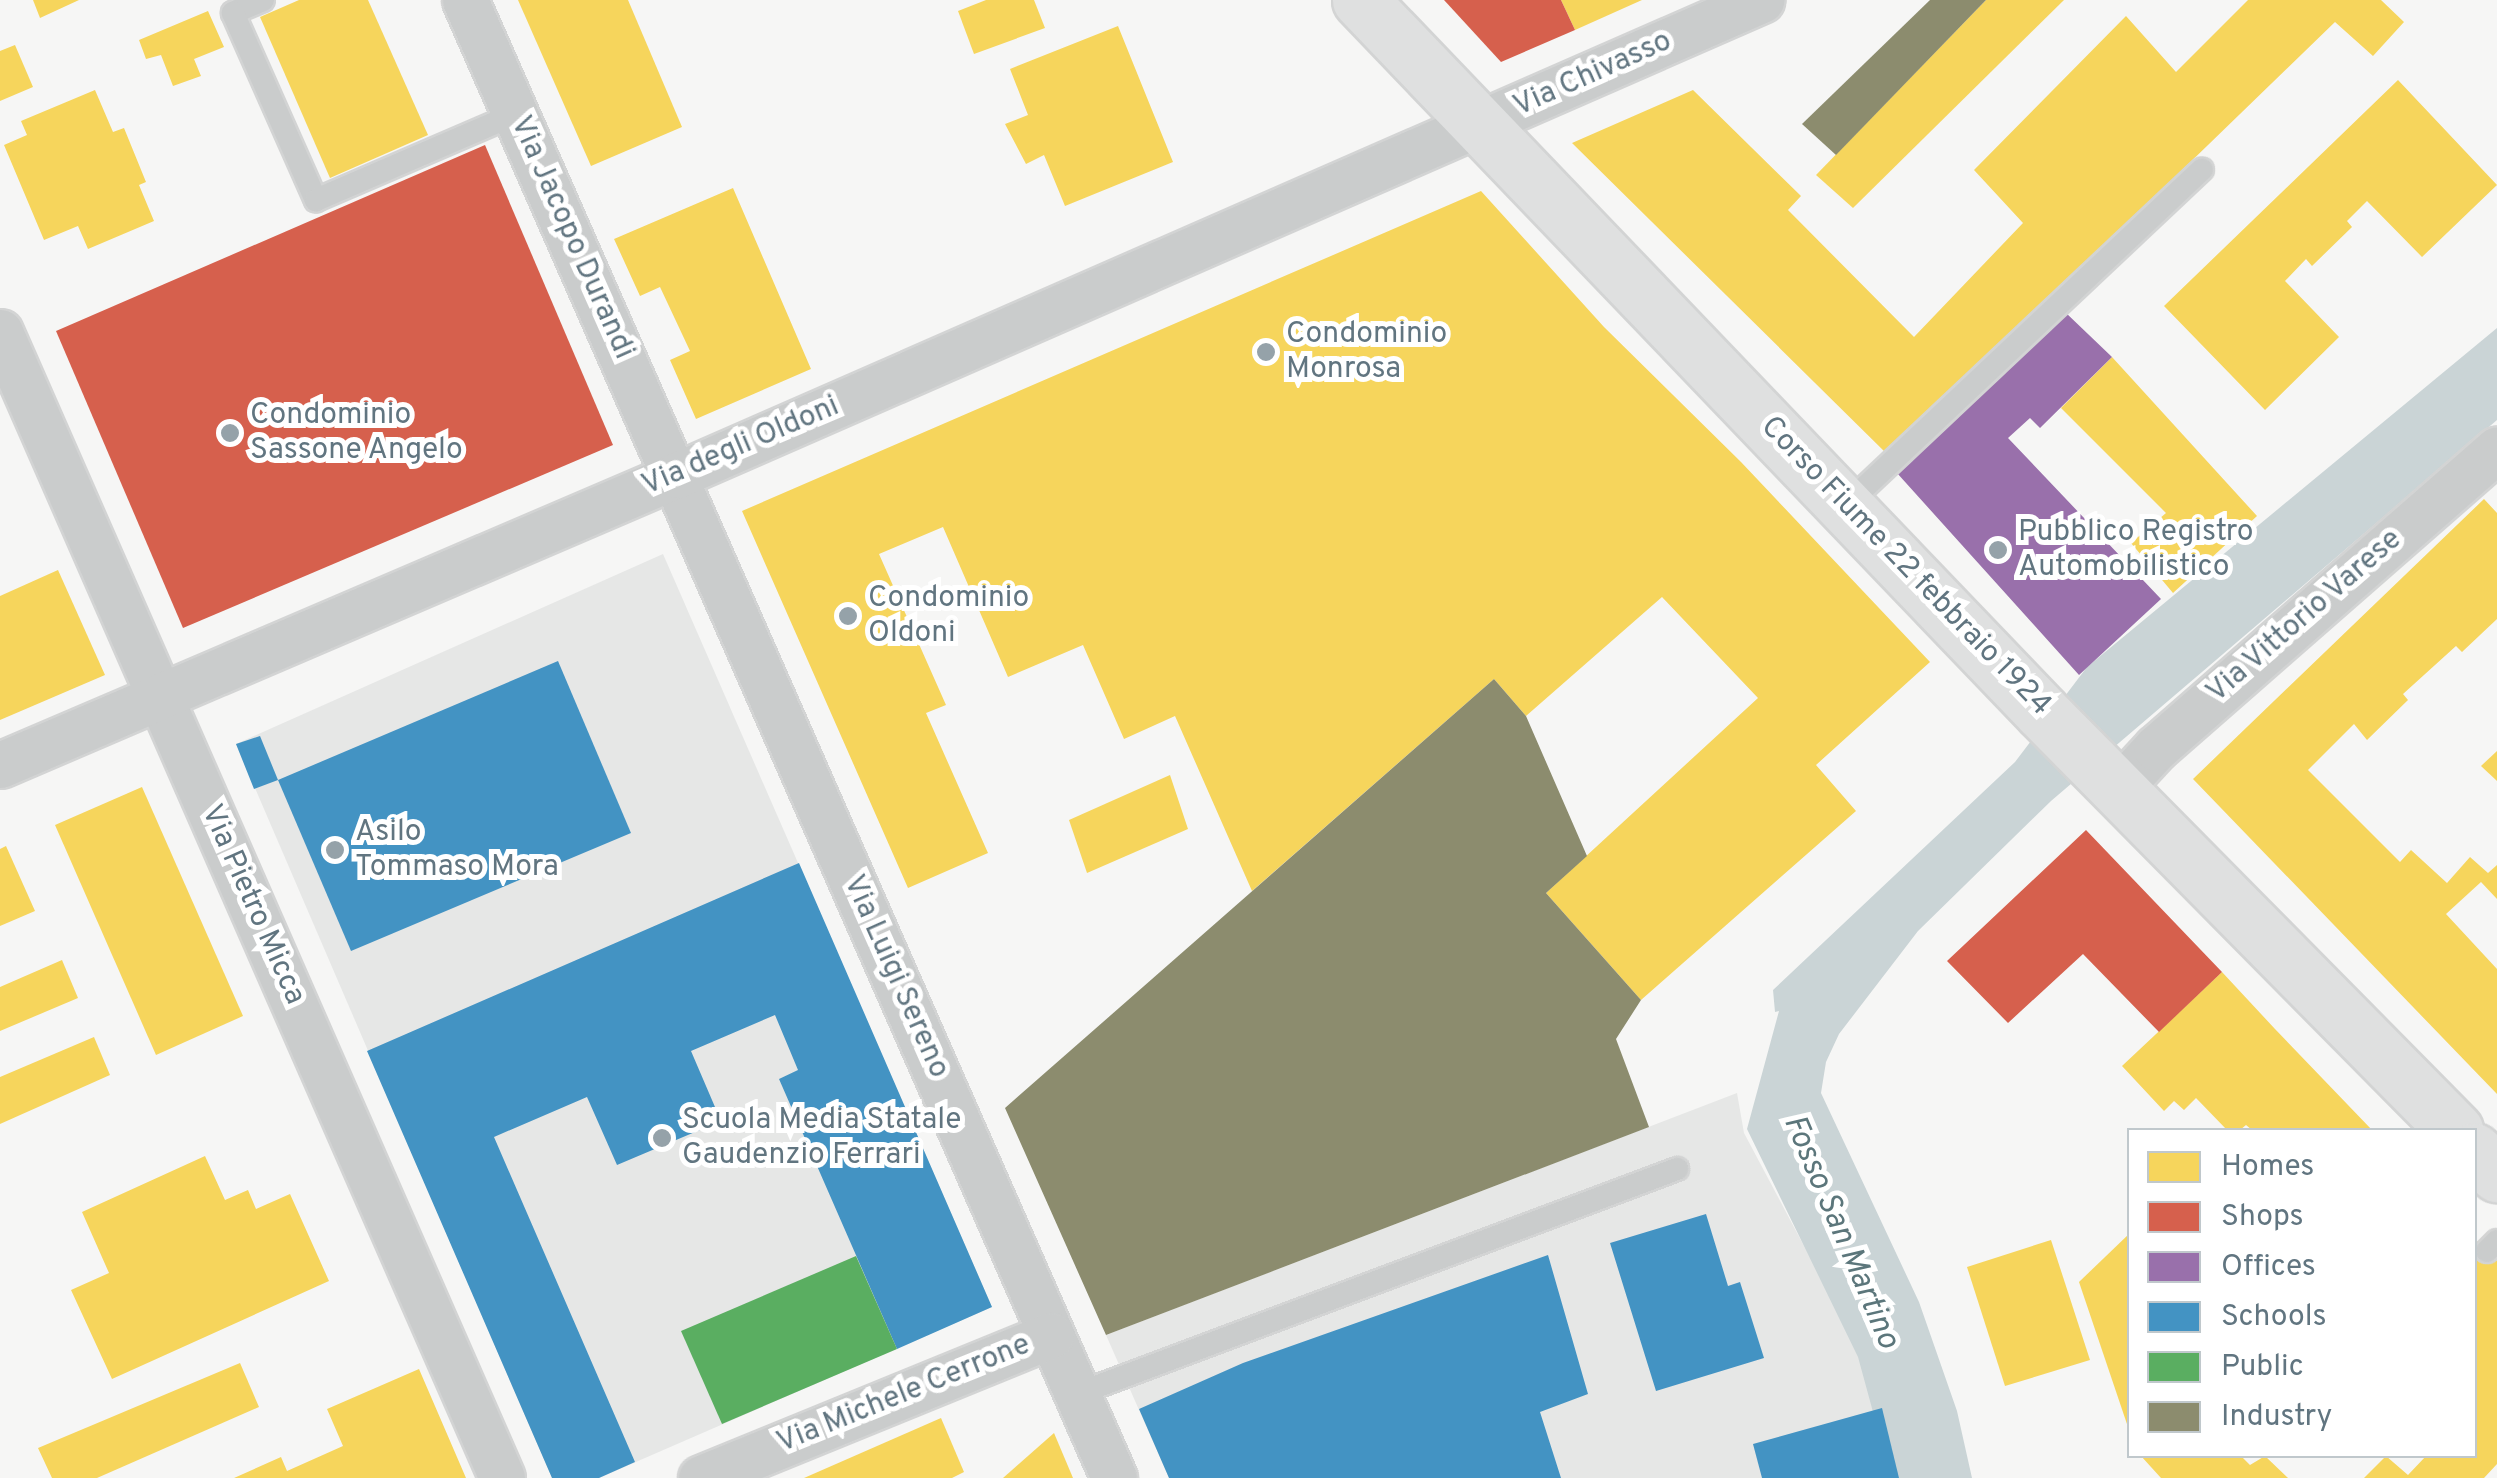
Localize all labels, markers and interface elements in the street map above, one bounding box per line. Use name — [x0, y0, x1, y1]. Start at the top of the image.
street label: Via Chivasso — [1508, 24, 1678, 126]
street label: Via Jacopo Durandi — [501, 111, 641, 365]
place label: Condominio Monrosa — [1286, 317, 1447, 388]
marker: Condominio Monrosa — [1255, 341, 1277, 363]
street label: Via degli Oldoni — [637, 389, 845, 505]
place label: Condominio Sassone Angelo — [250, 398, 464, 468]
street label: Corso Fiume 22 febbraio 1924 — [1752, 410, 2058, 724]
marker: Condominio Sassone Angelo — [219, 422, 241, 444]
place label: Pubblico Registro Automobilistico — [2018, 515, 2254, 586]
street label: Via Vittorio Varese — [2199, 522, 2411, 712]
marker: Pubblico Registro Automobilistico — [1987, 539, 2009, 561]
place label: Condominio Oldoni — [868, 581, 1029, 652]
marker: Condominio Oldoni — [837, 605, 859, 627]
street label: Via Pietro Micca — [192, 800, 312, 1010]
place label: Asilo Tommaso Mora — [355, 815, 559, 886]
marker: Asilo Tommaso Mora — [324, 839, 346, 861]
street label: Via Luigi Sereno — [834, 870, 956, 1084]
place label: Scuola Media Statale Gaudenzio Ferrari — [682, 1103, 961, 1174]
water label: Fosso San Martino — [1773, 1109, 1907, 1355]
marker: Scuola Media Statale Gaudenzio Ferrari — [651, 1127, 673, 1149]
legend — [2127, 1128, 2477, 1458]
text: Homes — [2221, 1149, 2314, 1186]
text: Shops — [2221, 1199, 2304, 1236]
text: Offices — [2221, 1249, 2316, 1286]
text: Schools — [2221, 1299, 2327, 1336]
street label: Via Michele Cerrone — [772, 1328, 1036, 1462]
text: Public — [2221, 1349, 2304, 1386]
text: Industry — [2221, 1399, 2332, 1436]

